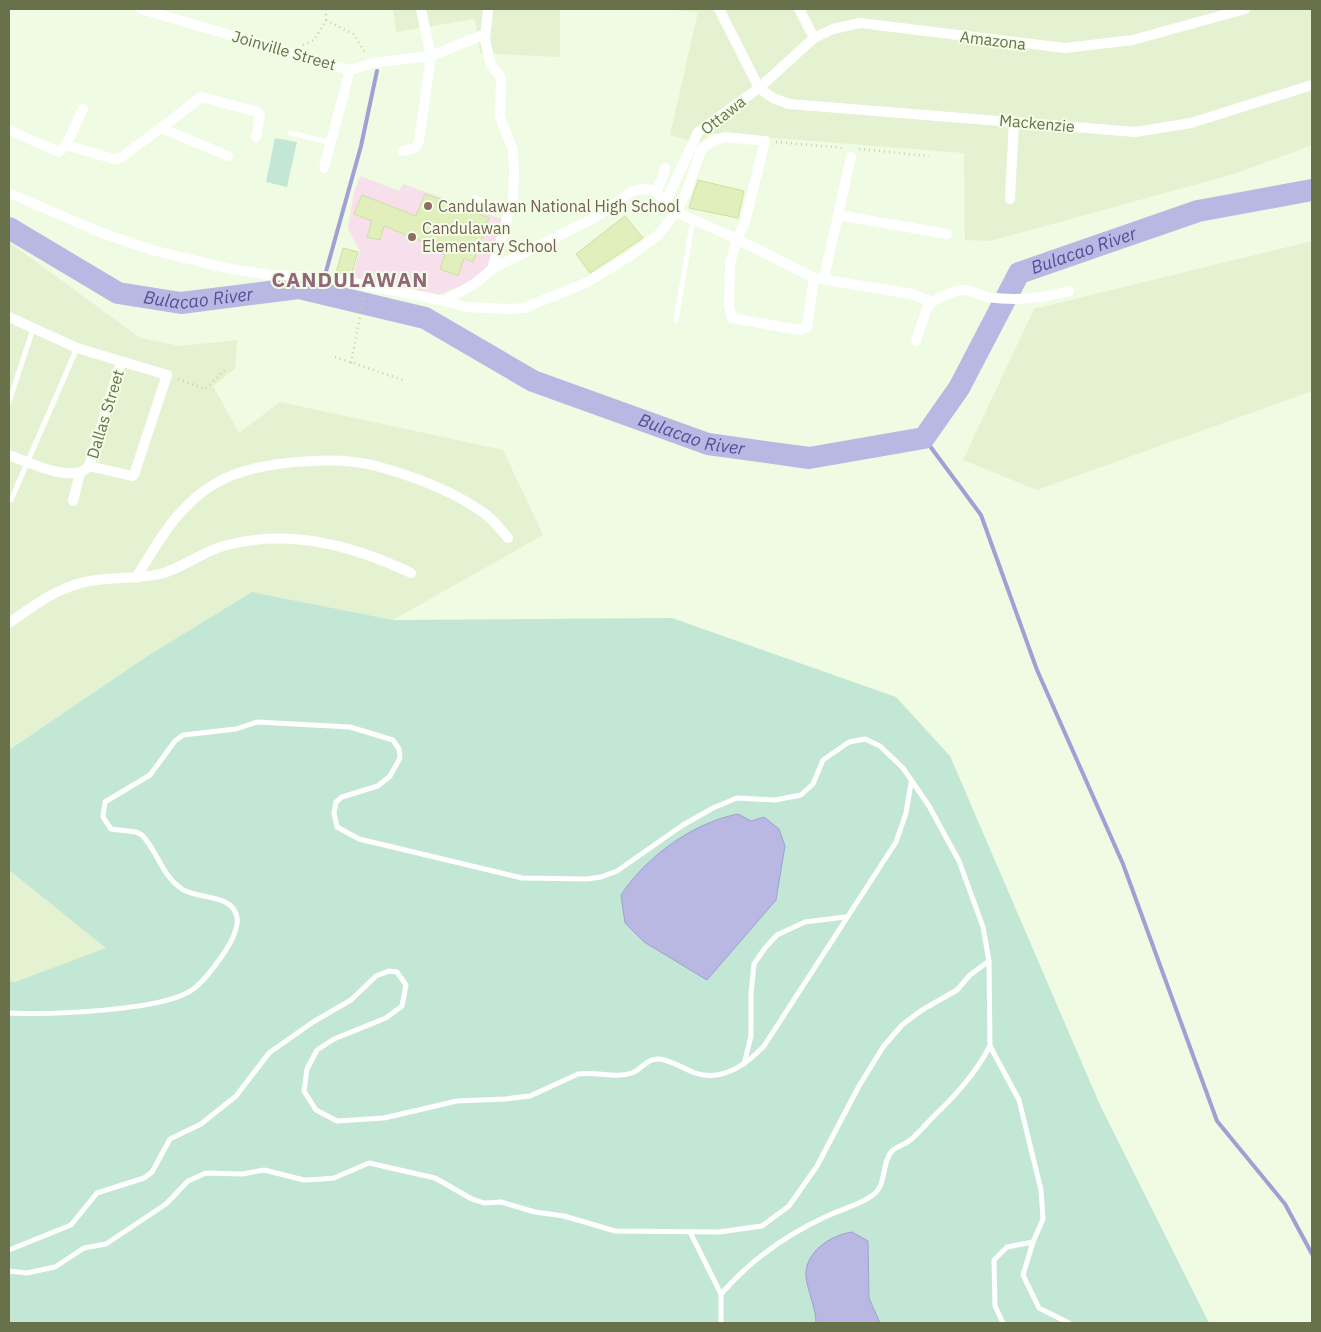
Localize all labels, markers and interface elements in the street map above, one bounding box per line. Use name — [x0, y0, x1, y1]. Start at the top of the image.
street label: Joinville Street — [230, 26, 338, 74]
street label: Amazona — [959, 26, 1028, 54]
street label: Ottawa — [697, 91, 750, 139]
street label: Mackenzie — [998, 110, 1076, 136]
place label: Candulawan National High School — [438, 196, 680, 216]
marker: Candulawan National High School — [422, 200, 434, 212]
place label: Candulawan Elementary School — [422, 218, 557, 256]
water label: Bulacao River — [1028, 221, 1140, 279]
marker: Candulawan Elementary School — [406, 231, 418, 243]
district label: CANDULAWAN — [271, 265, 429, 293]
water label: Bulacao River — [142, 282, 255, 314]
street label: Dallas Street — [82, 367, 128, 461]
water label: Bulacao River — [635, 408, 747, 460]

